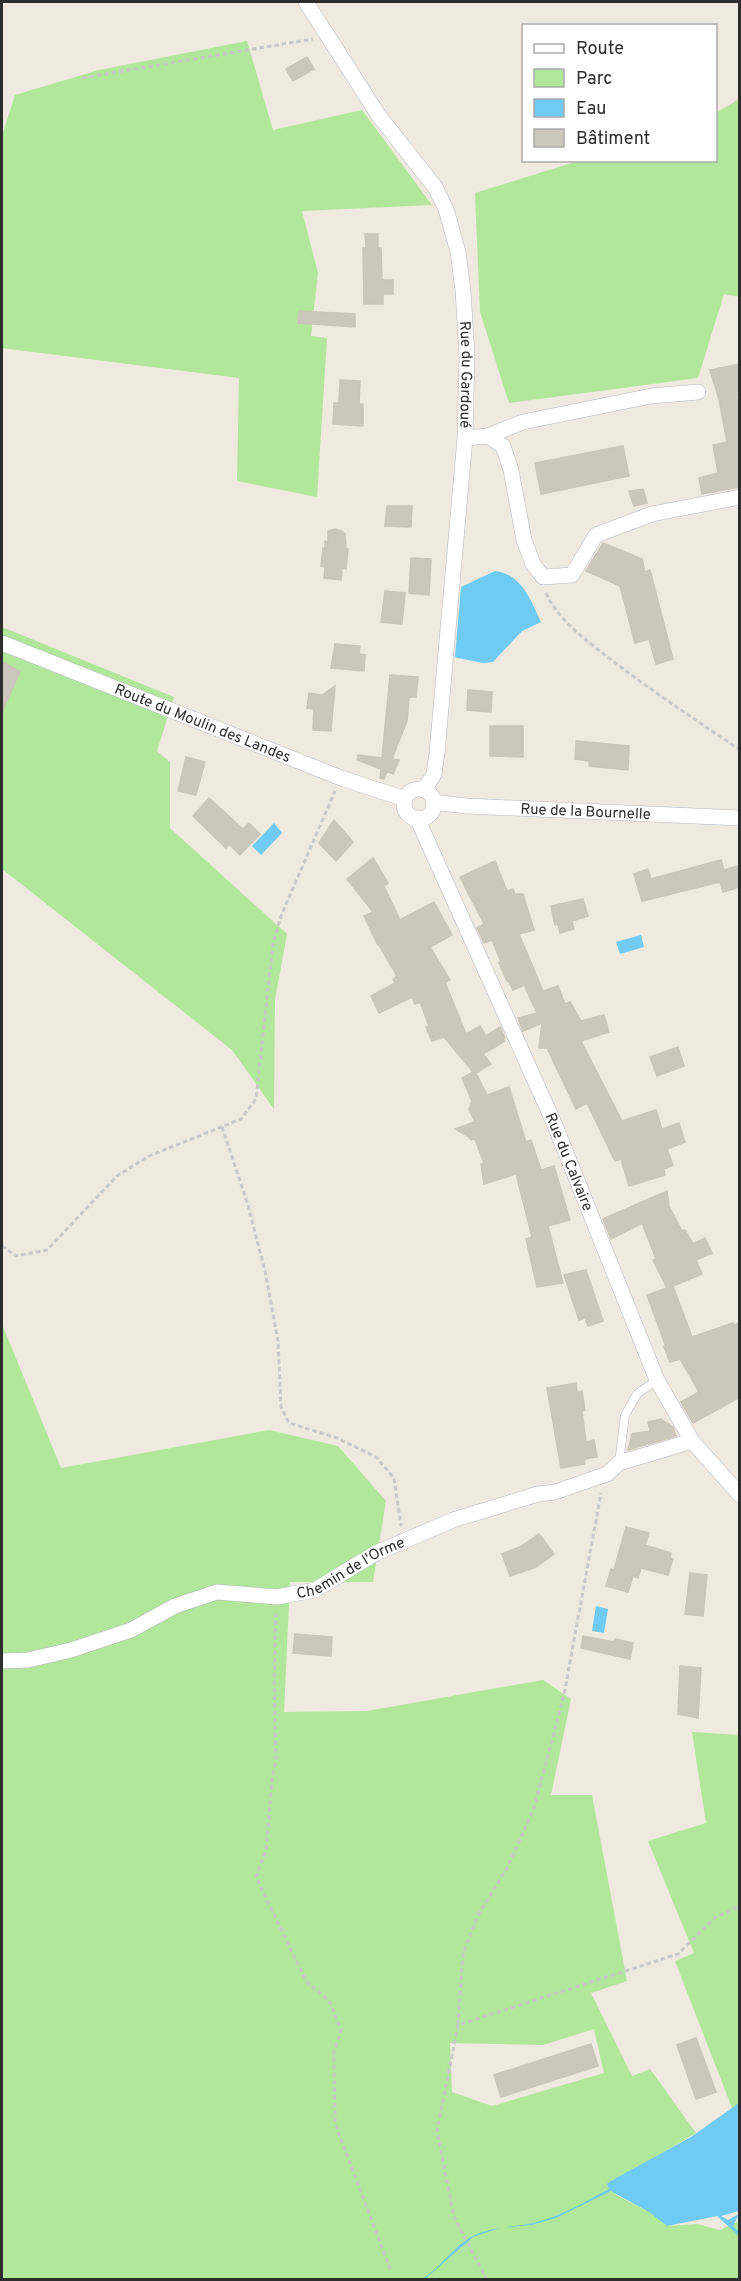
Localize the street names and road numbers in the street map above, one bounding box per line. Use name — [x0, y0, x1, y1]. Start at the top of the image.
street label: Rue du Gardoué — [454, 320, 475, 428]
street label: Route du Moulin des Landes — [111, 681, 293, 768]
street label: Rue de la Bournelle — [520, 800, 651, 825]
street label: Rue du Calvaire — [540, 1110, 596, 1214]
street label: Chemin de l'Orme — [295, 1534, 408, 1604]

